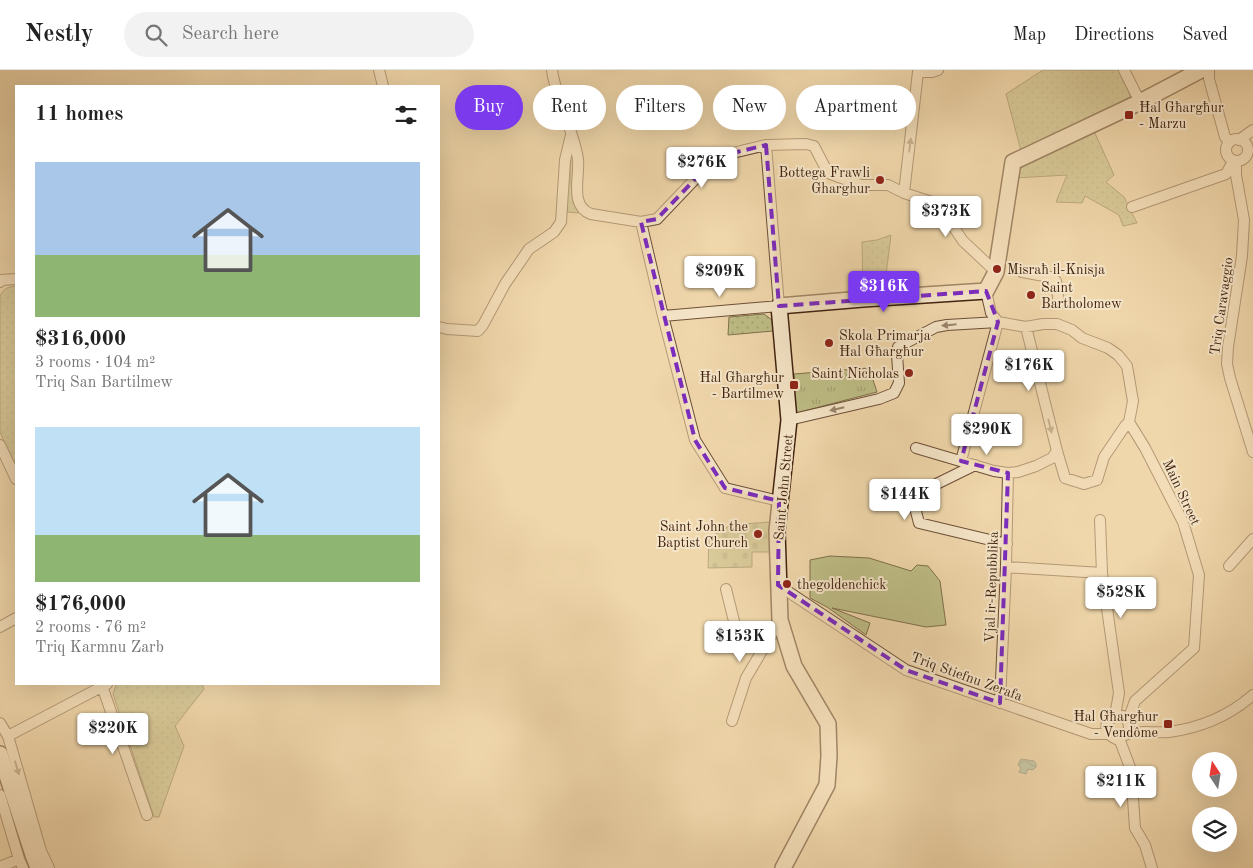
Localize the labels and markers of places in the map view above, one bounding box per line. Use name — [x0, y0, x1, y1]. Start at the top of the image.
place label: Ħal Għargħur - Marzu — [1139, 101, 1224, 131]
marker: Ħal Għargħur - Marzu — [1123, 109, 1135, 121]
pin: $276K — [667, 146, 737, 189]
place label: Bottega Frawli Gharghur — [779, 166, 870, 196]
marker: Bottega Frawli Gharghur — [874, 174, 886, 186]
pin: $373K — [911, 196, 981, 238]
pin: $209K — [685, 256, 755, 298]
marker: Misraħ il-Knisja — [991, 263, 1003, 275]
place label: Misraħ il-Knisja — [1007, 263, 1105, 277]
pin: $316K — [849, 270, 919, 313]
place label: Saint Bartholomew — [1041, 281, 1122, 311]
marker: Saint Bartholomew — [1025, 289, 1037, 301]
place label: Skola Primarja Ħal Għargħur — [839, 329, 931, 359]
marker: Skola Primarja Ħal Għargħur — [823, 337, 835, 349]
pin: $176K — [994, 350, 1064, 392]
place label: Saint Nicholas — [811, 367, 899, 381]
marker: Saint Nicholas — [903, 367, 915, 379]
place label: Ħal Għargħur - Bartilmew — [699, 371, 784, 401]
marker: Ħal Għargħur - Bartilmew — [788, 379, 800, 391]
pin: $290K — [952, 414, 1022, 456]
pin: $144K — [870, 478, 940, 521]
place label: Saint John the Baptist Church — [657, 520, 748, 550]
marker: Saint John the Baptist Church — [752, 528, 764, 540]
pin: $528K — [1086, 576, 1156, 619]
marker: thegoldenchick — [781, 578, 793, 590]
place label: thegoldenchick — [797, 578, 886, 592]
pin: $153K — [705, 620, 775, 663]
place label: Ħal Għargħur - Vendôme — [1073, 710, 1158, 740]
pin: $220K — [78, 712, 148, 755]
marker: Ħal Għargħur - Vendôme — [1162, 718, 1174, 730]
pin: $211K — [1086, 766, 1156, 808]

